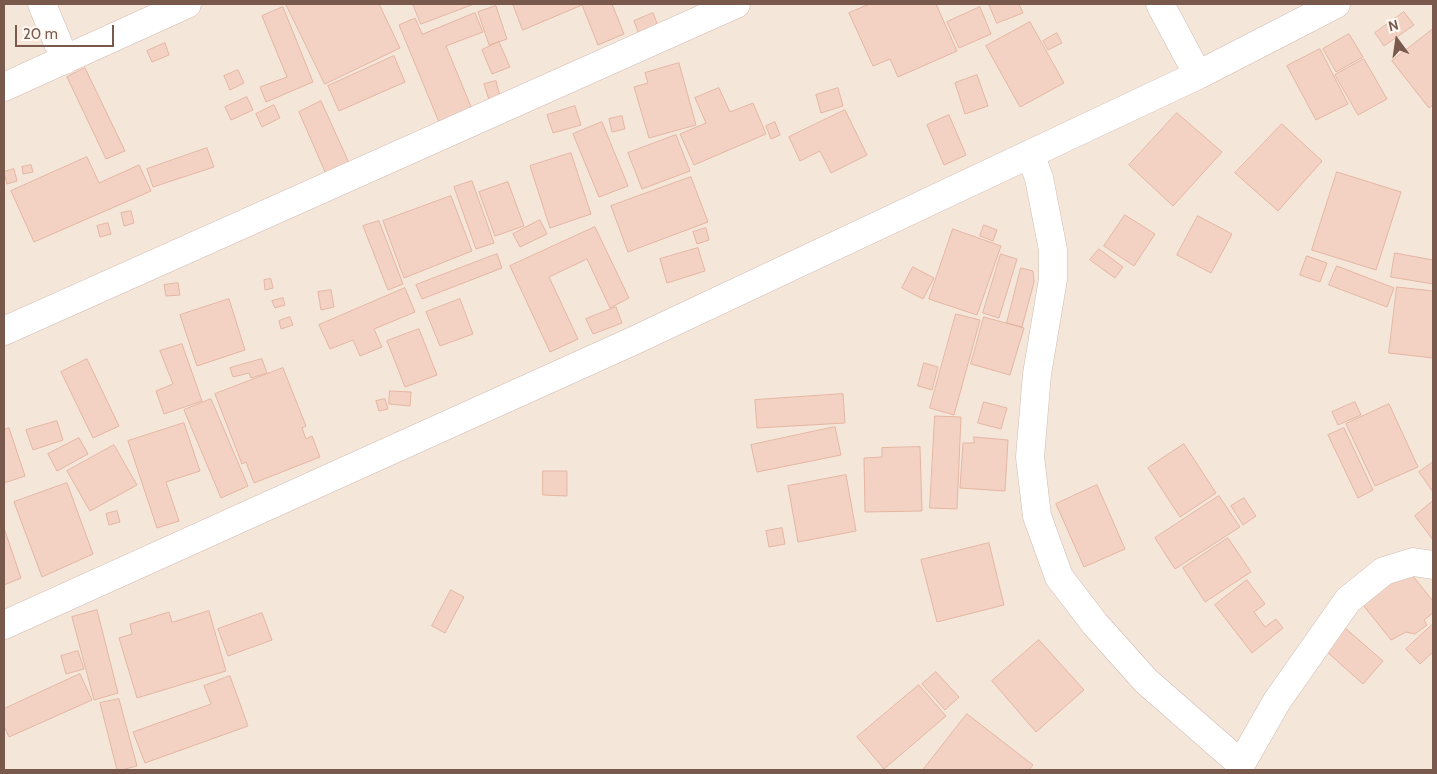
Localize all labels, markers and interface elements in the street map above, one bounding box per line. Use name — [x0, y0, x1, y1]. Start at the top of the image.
scale bar — [18, 15, 116, 47]
north arrow — [1372, 15, 1422, 65]
text: N — [1386, 16, 1400, 35]
text: 20 m — [23, 25, 58, 43]

